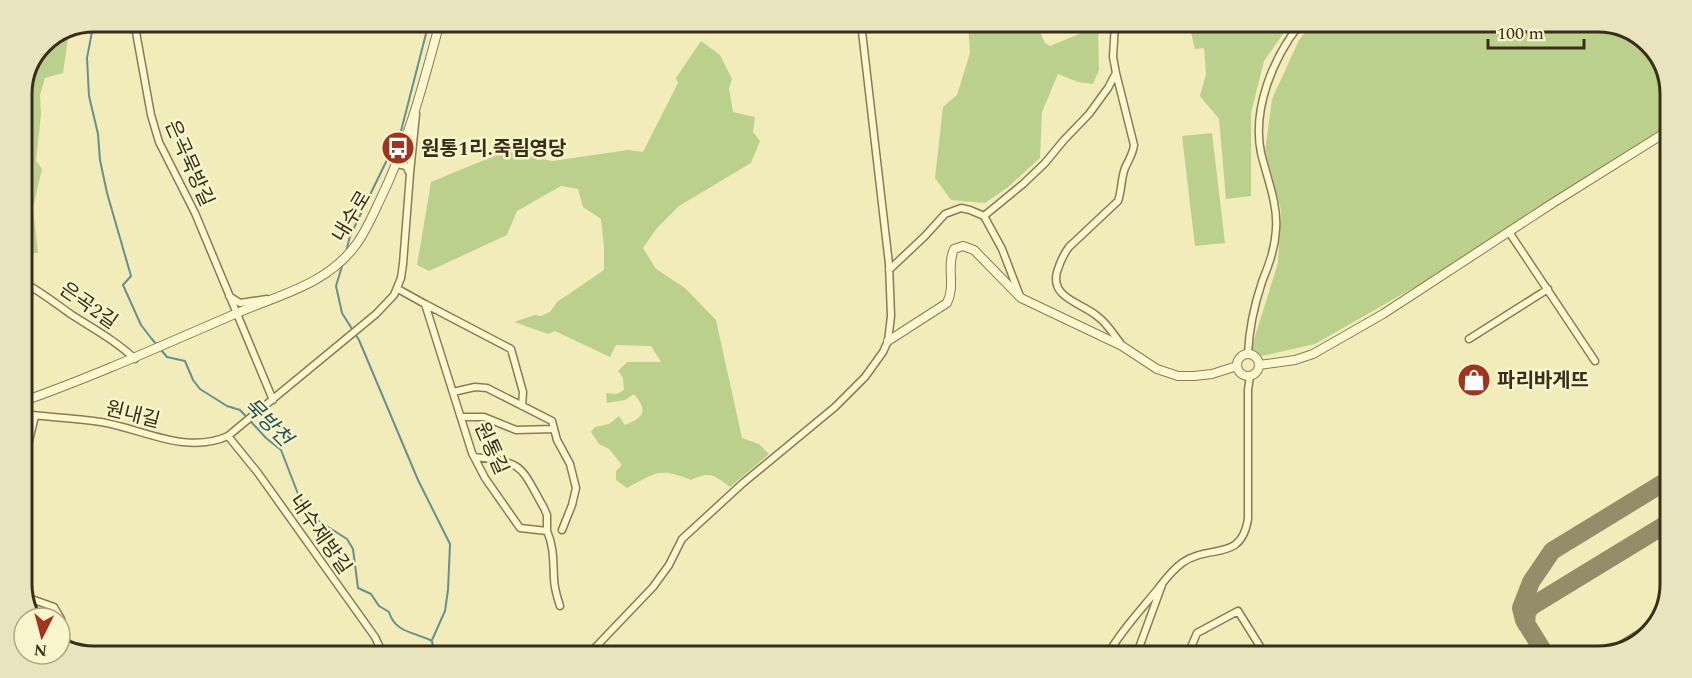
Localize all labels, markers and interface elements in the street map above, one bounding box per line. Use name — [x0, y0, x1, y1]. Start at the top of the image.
scale bar — [1488, 12, 1584, 50]
text: 100 m — [1497, 20, 1544, 47]
street label: 은곡묵방길 — [157, 115, 221, 212]
bus stop icon: 원통1리.죽림영당 — [380, 130, 416, 166]
place label: 원통1리.죽림영당 — [421, 134, 566, 164]
street label: 내수로 — [325, 185, 379, 248]
street label: 은곡2길 — [53, 275, 124, 337]
shop icon: 파리바게뜨 — [1456, 362, 1492, 398]
place label: 파리바게뜨 — [1497, 366, 1589, 396]
water label: 묵방천 — [235, 391, 301, 456]
street label: 원내길 — [102, 394, 163, 436]
street label: 원통길 — [466, 417, 516, 480]
street label: 내수제방길 — [282, 488, 359, 581]
north arrow — [12, 606, 72, 666]
text: N — [33, 637, 48, 663]

